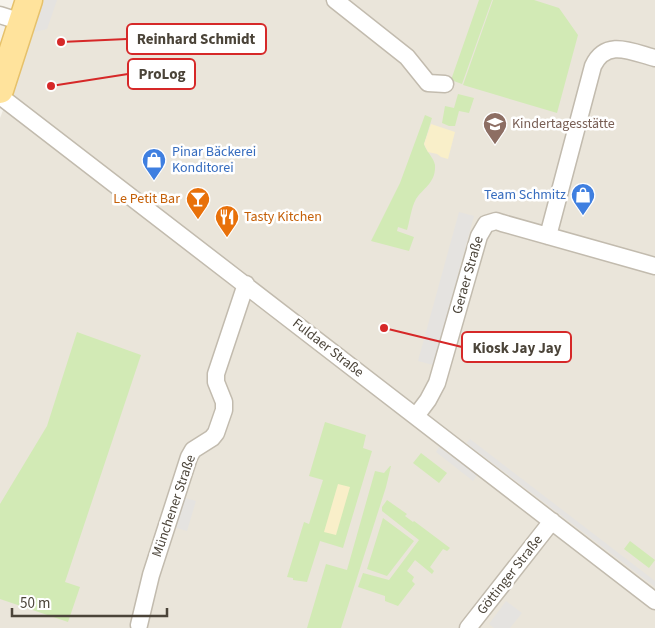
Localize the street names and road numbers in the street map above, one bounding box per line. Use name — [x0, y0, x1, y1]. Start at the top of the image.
street label: Geraer Straße — [447, 234, 489, 316]
street label: Fuldaer Straße — [288, 314, 368, 382]
street label: Münchener Straße — [147, 452, 201, 560]
street label: Göttinger Straße — [473, 531, 548, 619]

